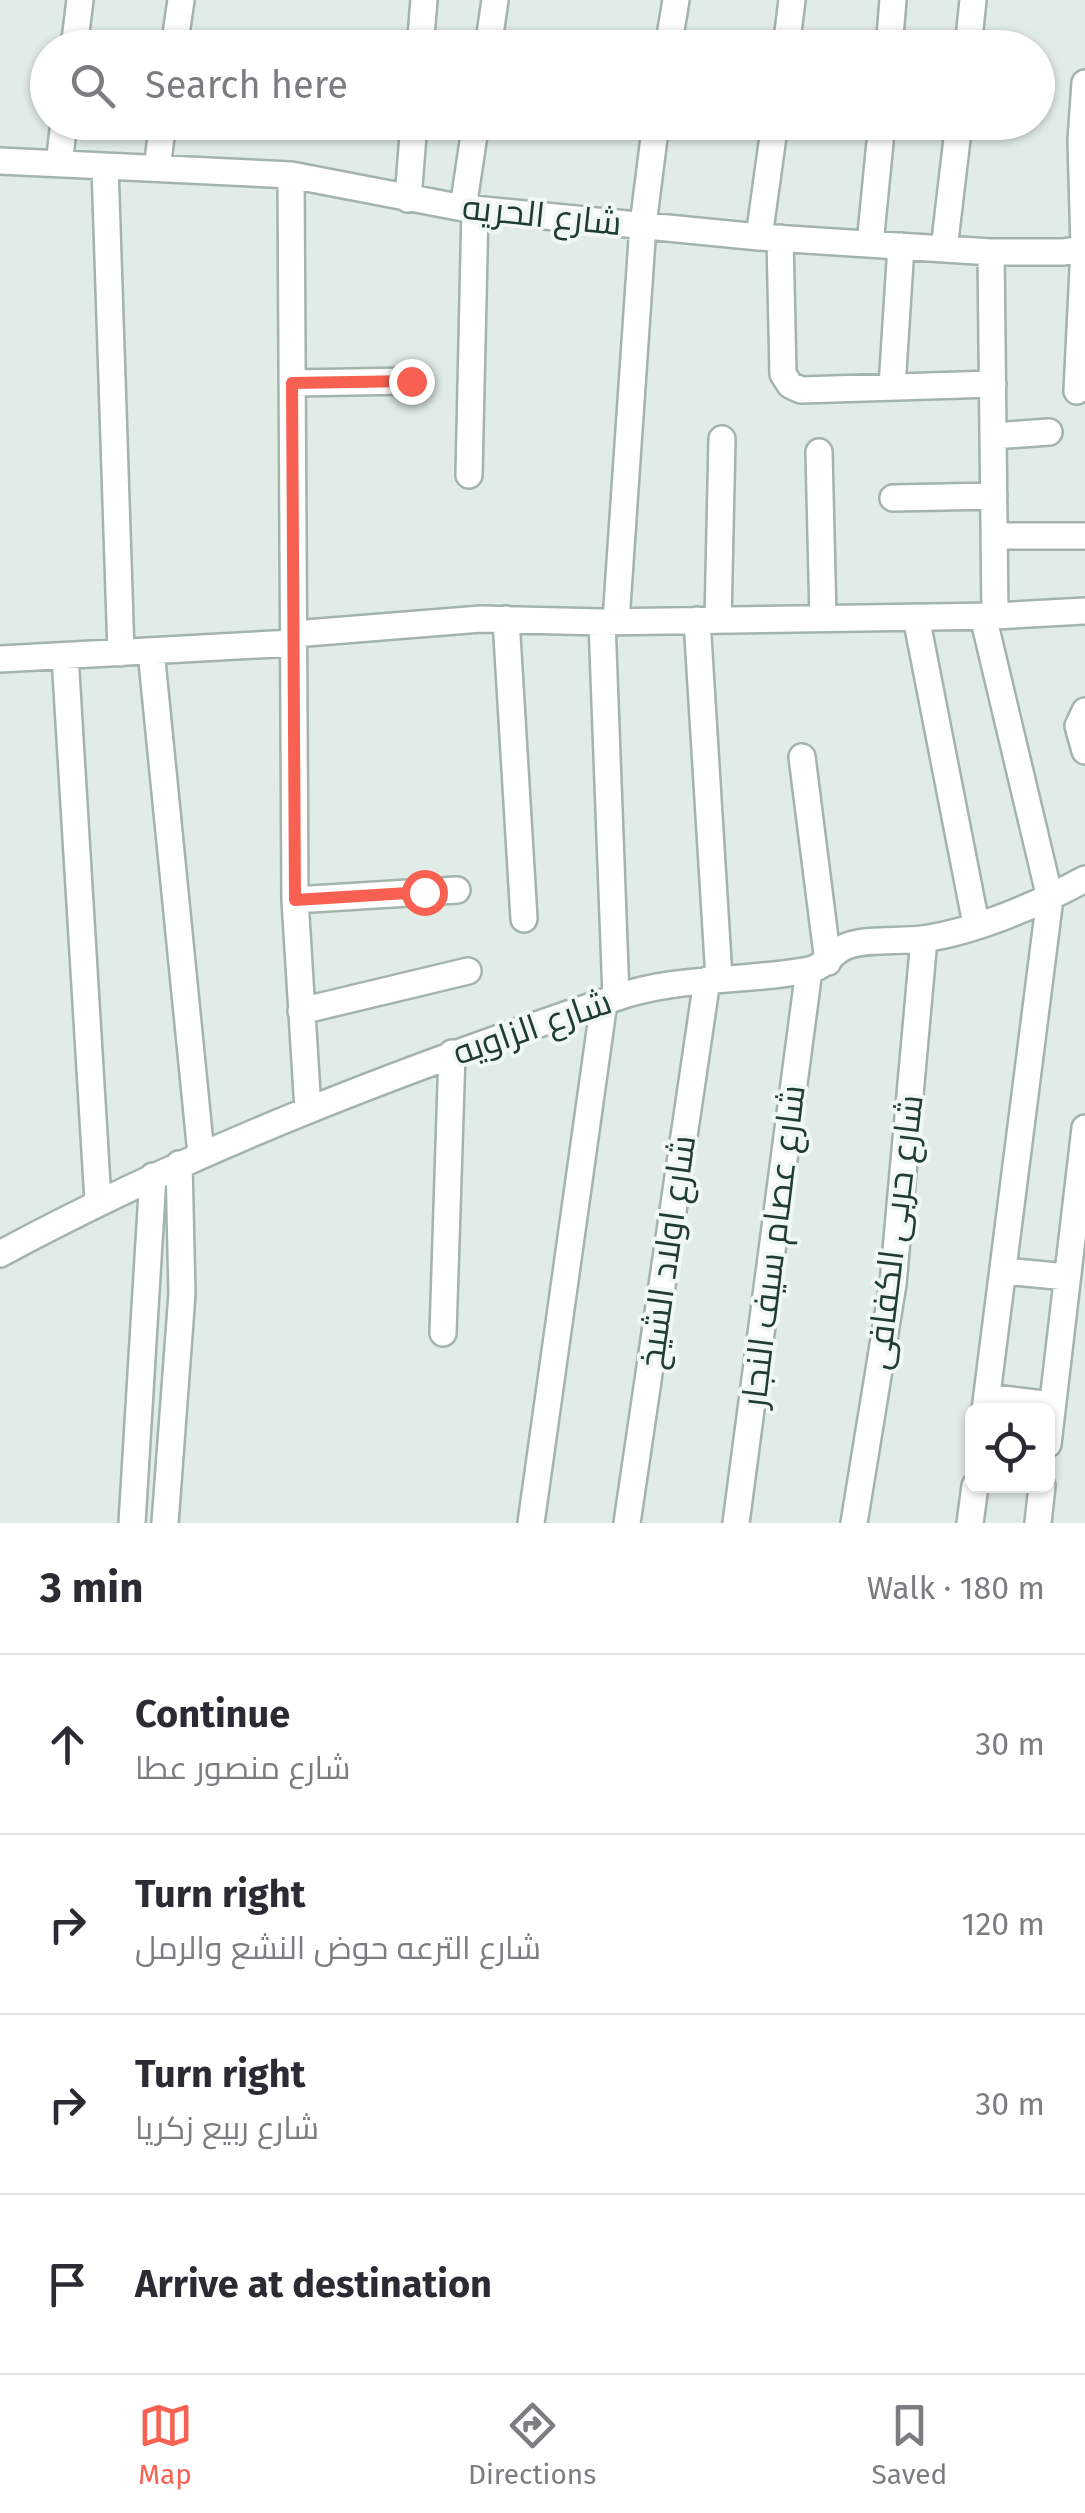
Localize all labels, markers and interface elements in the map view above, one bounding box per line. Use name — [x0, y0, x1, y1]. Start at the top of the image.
search box — [30, 30, 1055, 140]
icon: search — [65, 58, 120, 113]
text: Search here — [145, 62, 348, 108]
street label: شارع الحريه — [460, 186, 624, 246]
route end — [389, 359, 435, 405]
route start — [402, 870, 448, 916]
street label: شارع الزاويه — [447, 980, 617, 1076]
street label: شارع عصام سيف النجار — [732, 1082, 817, 1412]
street label: شارع حربى الكفافى — [856, 1092, 934, 1372]
street label: شارع اولاد الشيخ — [630, 1132, 706, 1372]
map controls — [965, 1403, 1055, 1493]
button: locate — [965, 1403, 1055, 1493]
text: 3 min — [40, 1563, 143, 1613]
text: Walk · 180 m — [867, 1569, 1045, 1607]
text: Continue — [135, 1691, 290, 1737]
icon: ahead — [40, 1717, 95, 1772]
text: 30 m — [975, 1725, 1045, 1763]
text: شارع منصور عطا — [135, 1749, 350, 1787]
text: Turn right — [135, 1871, 305, 1917]
icon: right — [40, 1897, 95, 1952]
text: 120 m — [962, 1905, 1045, 1943]
text: شارع الترعه حوض النشع والرمل — [135, 1929, 541, 1967]
text: Turn right — [135, 2051, 305, 2097]
icon: right — [40, 2077, 95, 2132]
text: 30 m — [975, 2085, 1045, 2123]
text: شارع ربيع زكريا — [135, 2109, 319, 2147]
icon: arrive — [40, 2257, 95, 2312]
text: Arrive at destination — [135, 2261, 492, 2307]
tab: Map — [138, 2398, 193, 2491]
tab: Directions — [468, 2398, 596, 2491]
tab: Saved — [872, 2398, 947, 2491]

